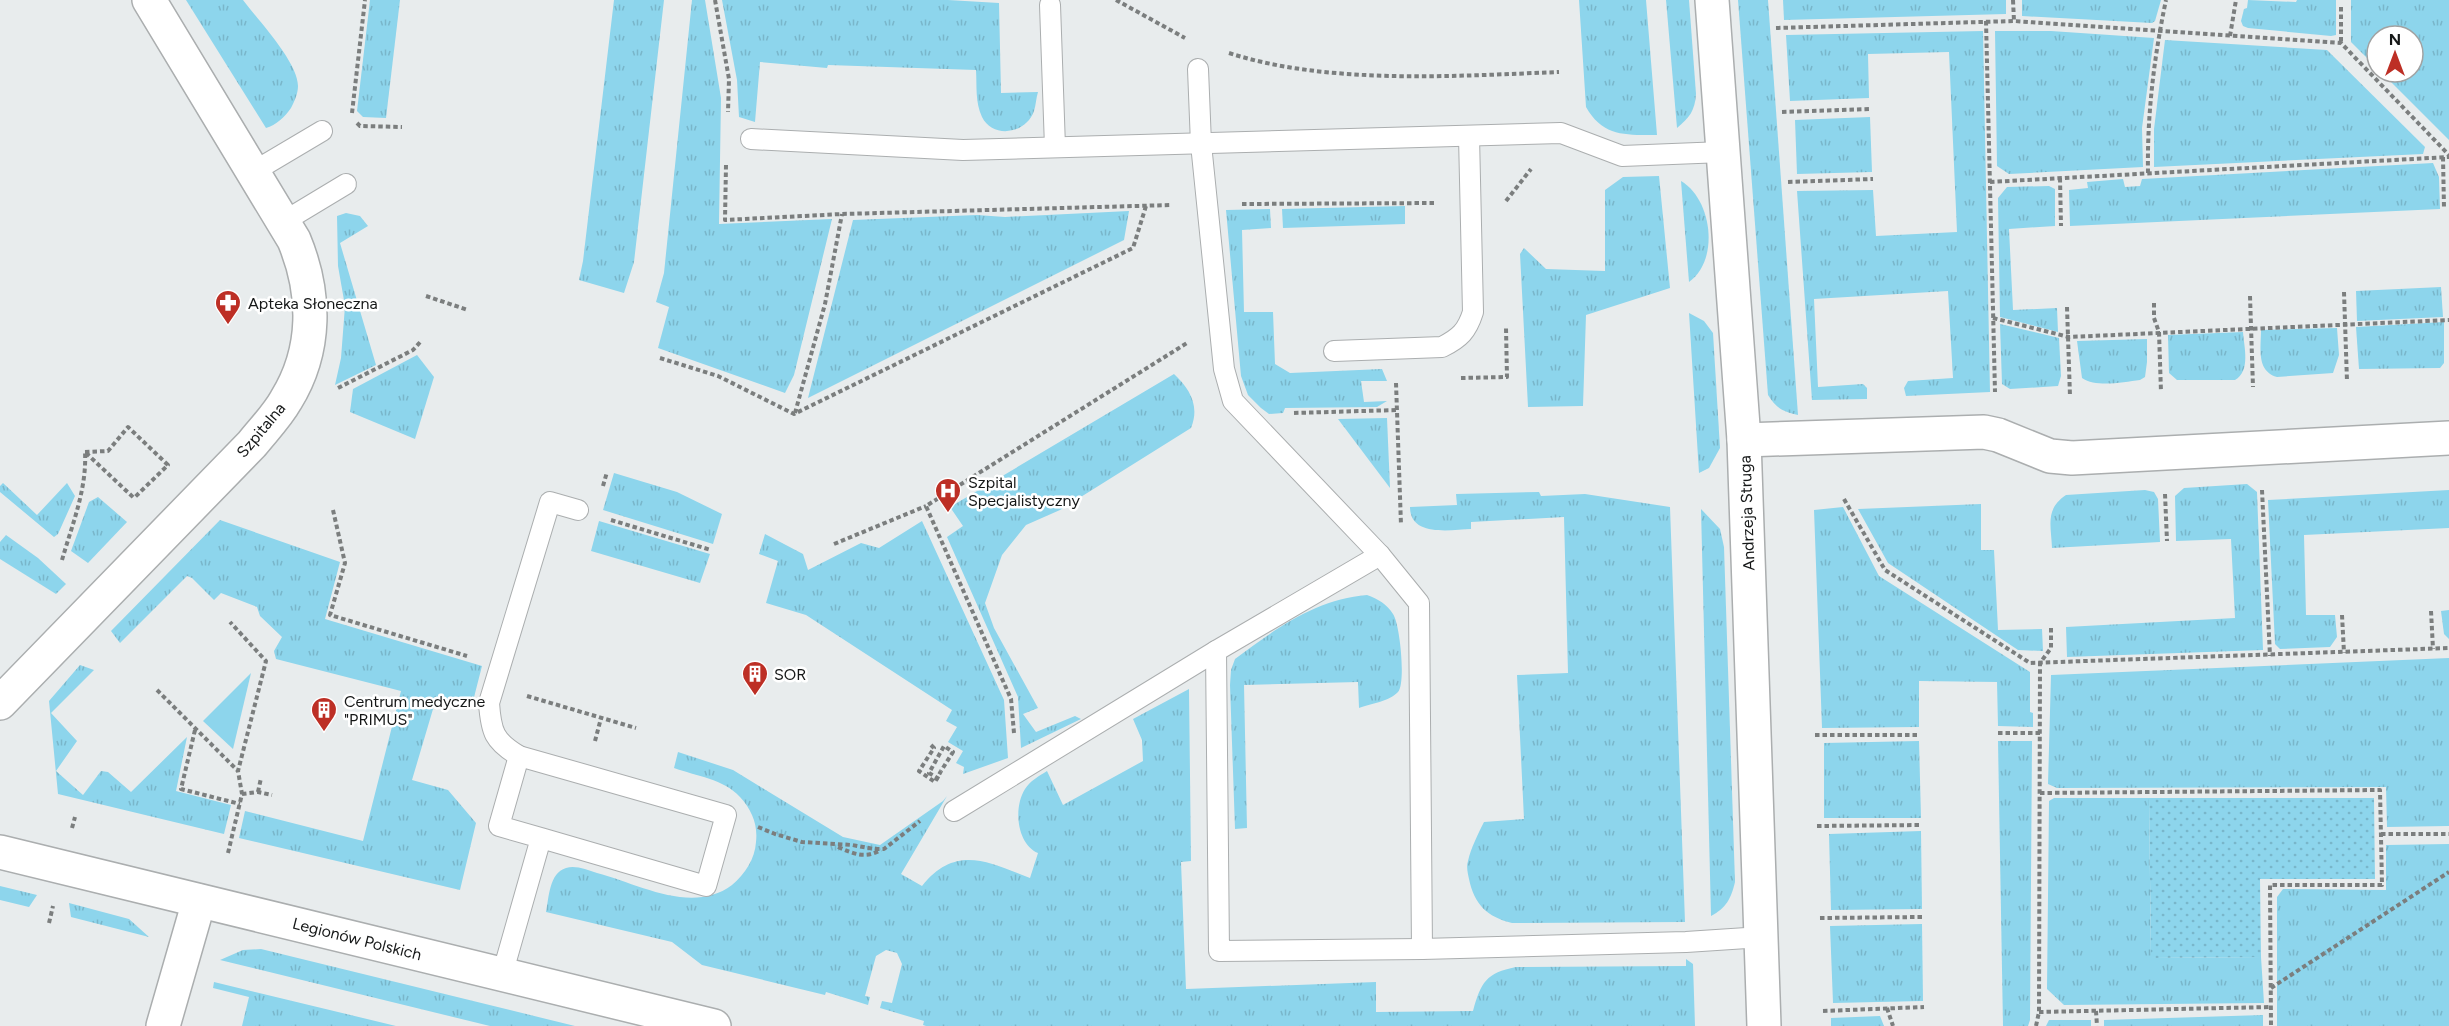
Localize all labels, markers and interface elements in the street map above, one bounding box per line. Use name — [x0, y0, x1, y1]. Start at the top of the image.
north arrow — [2365, 24, 2425, 84]
text: N — [2389, 30, 2401, 49]
pharmacy icon: Apteka Słoneczna — [213, 288, 243, 326]
place label: Apteka Słoneczna — [248, 294, 378, 313]
street label: Szpitalna — [233, 399, 289, 461]
street label: Andrzeja Struga — [1735, 455, 1759, 571]
place label: Szpital Specjalistyczny — [968, 473, 1080, 510]
hospital icon: Szpital Specjalistyczny — [933, 476, 963, 514]
building icon: SOR — [740, 659, 770, 697]
place label: SOR — [774, 665, 806, 684]
place label: Centrum medyczne "PRIMUS" — [344, 692, 486, 729]
building icon: Centrum medyczne "PRIMUS" — [309, 695, 339, 733]
street label: Legionów Polskich — [290, 914, 424, 964]

